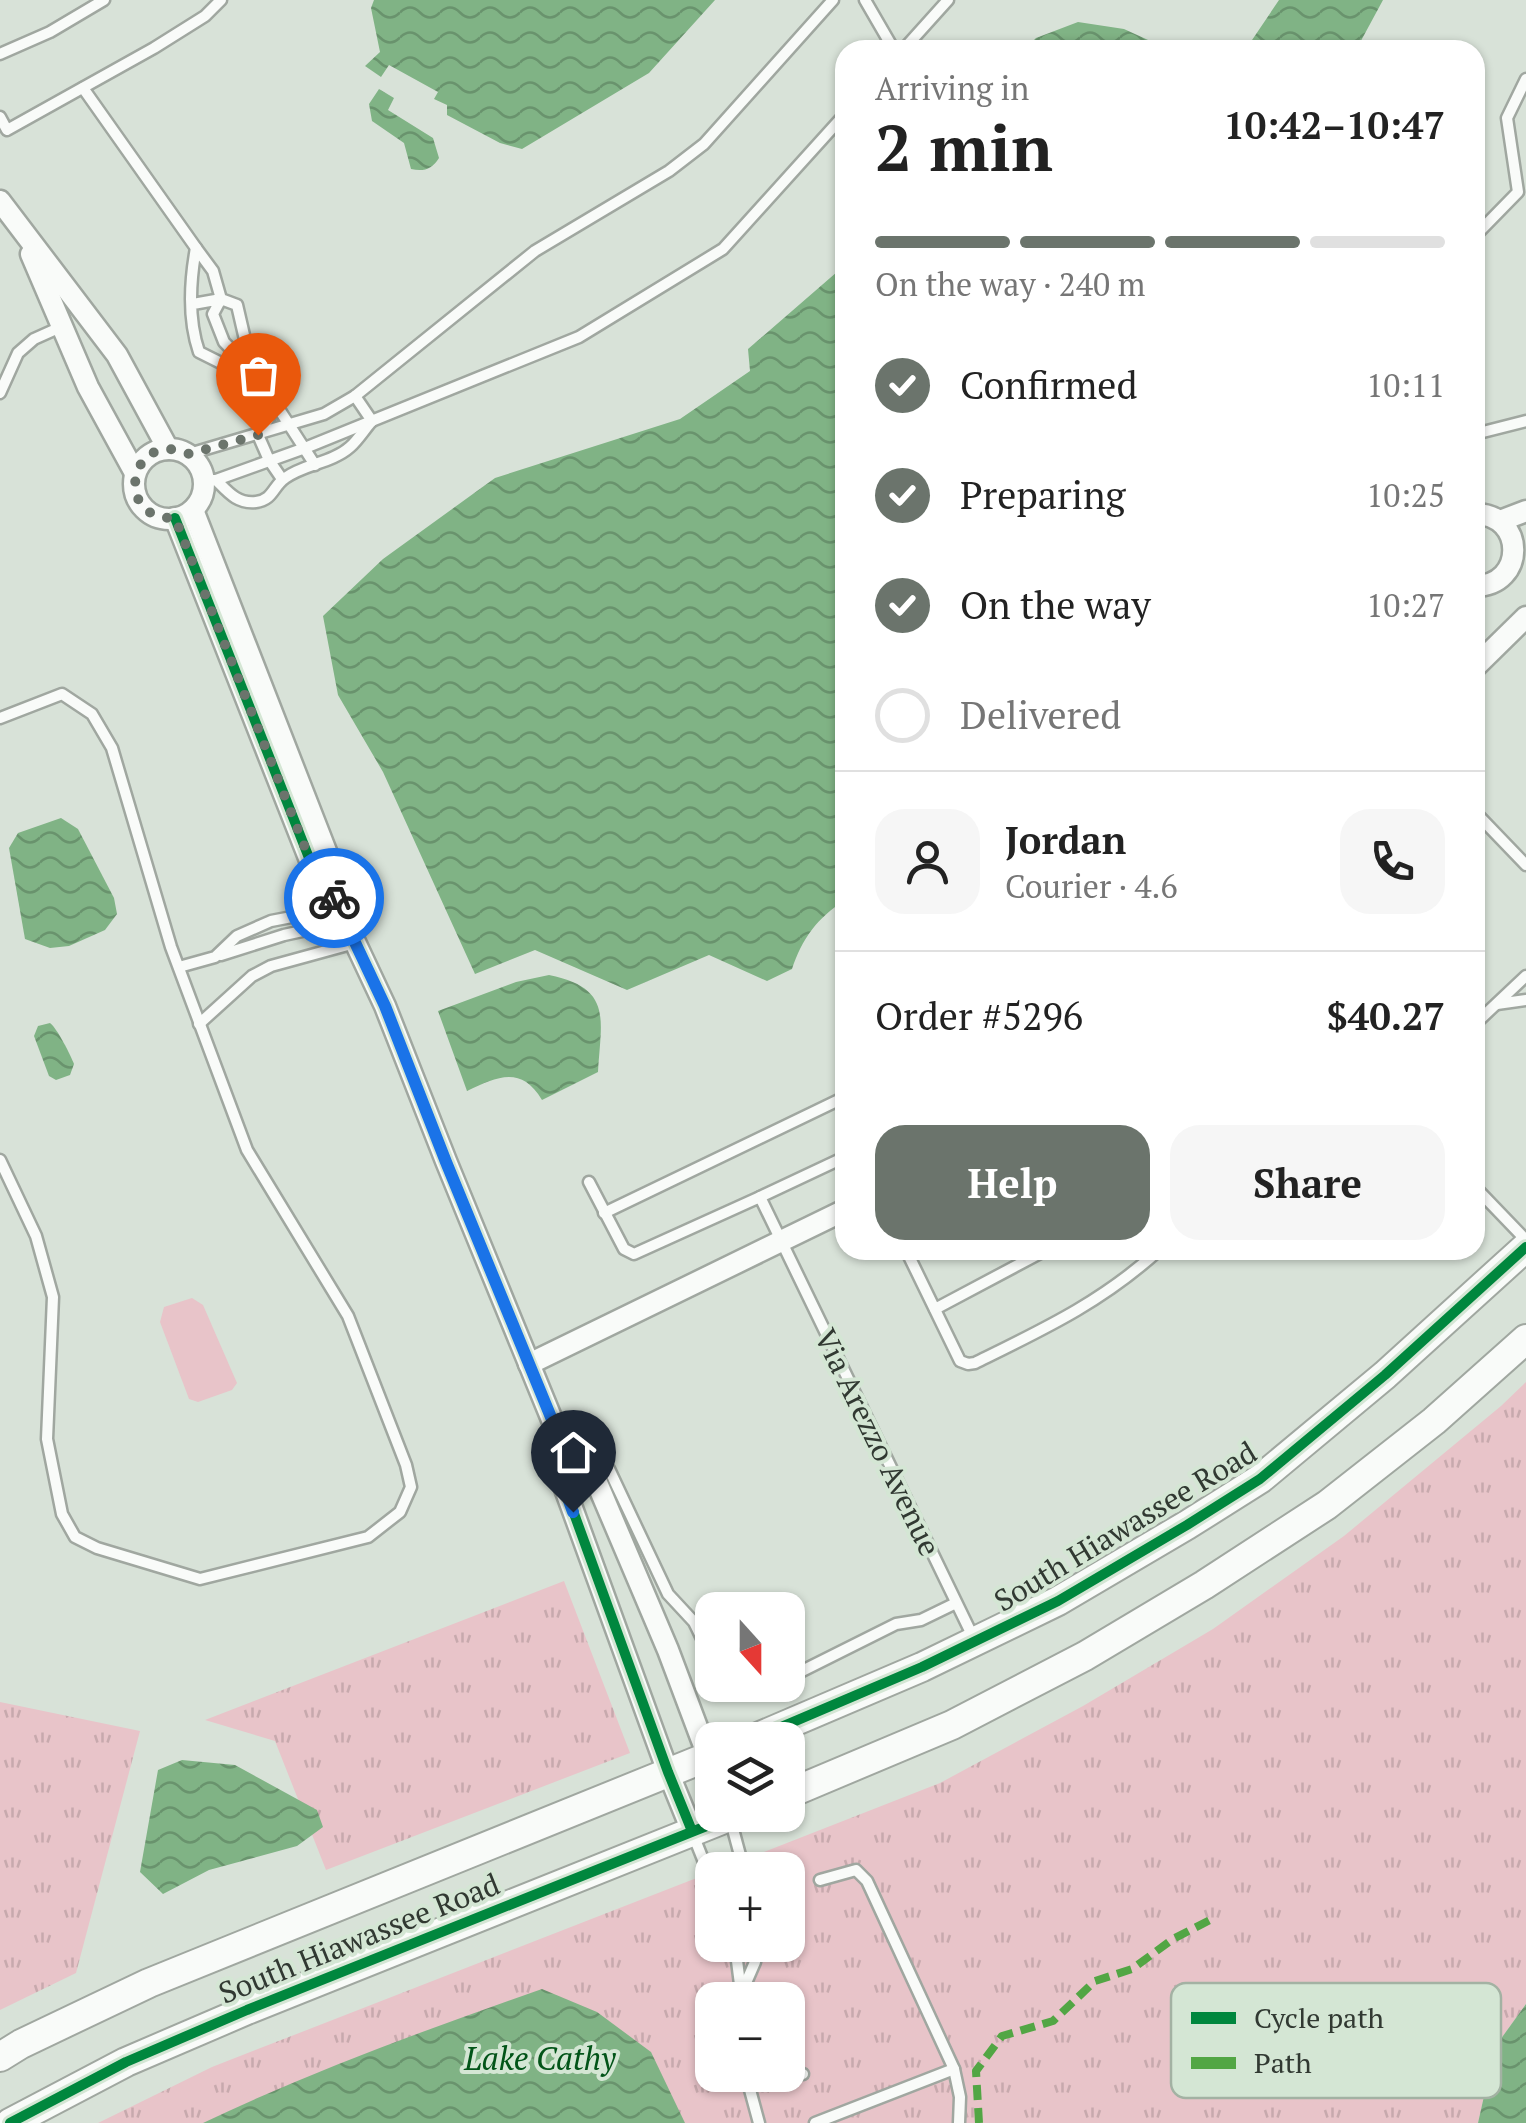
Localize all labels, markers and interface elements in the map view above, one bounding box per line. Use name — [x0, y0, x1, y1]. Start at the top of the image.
text: Arriving in — [875, 67, 1029, 109]
text: 10:42–10:47 — [1223, 100, 1445, 150]
text: 2 min — [875, 103, 1053, 190]
text: On the way · 240 m — [875, 263, 1145, 305]
pin — [216, 333, 301, 436]
icon: bag — [231, 348, 286, 403]
icon: check — [875, 358, 930, 413]
text: Confirmed — [960, 360, 1138, 410]
text: 10:11 — [1366, 364, 1445, 406]
icon: check — [875, 468, 930, 523]
text: Preparing — [960, 470, 1126, 520]
text: 10:25 — [1366, 474, 1445, 516]
icon: check — [875, 578, 930, 633]
text: On the way — [960, 580, 1151, 630]
text: 10:27 — [1366, 584, 1445, 626]
text: Delivered — [960, 690, 1121, 740]
button: person — [875, 809, 980, 914]
button: phone — [1340, 809, 1445, 914]
text: Jordan — [1005, 815, 1126, 865]
courier — [284, 848, 384, 948]
text: Courier · 4.6 — [1005, 865, 1177, 907]
icon: bike — [307, 871, 362, 926]
text: Order #5296 — [875, 991, 1083, 1041]
text: $40.27 — [1326, 991, 1445, 1041]
button: Help — [875, 1125, 1150, 1240]
button: Share — [1170, 1125, 1445, 1240]
street label: Via Arezzo Avenue — [806, 1322, 950, 1562]
pin — [531, 1410, 616, 1513]
icon: home — [546, 1425, 601, 1480]
street label: South Hiawassee Road — [986, 1432, 1264, 1620]
north arrow — [695, 1592, 805, 1702]
map controls — [695, 1592, 805, 2092]
button: layers — [695, 1722, 805, 1832]
button: + — [695, 1852, 805, 1962]
street label: South Hiawassee Road — [213, 1863, 505, 2013]
button: − — [695, 1982, 805, 2092]
legend — [1171, 1983, 1501, 2098]
text: Cycle path — [1254, 1999, 1384, 2036]
water label: Lake Cathy — [463, 2037, 617, 2079]
text: Path — [1254, 2044, 1312, 2081]

